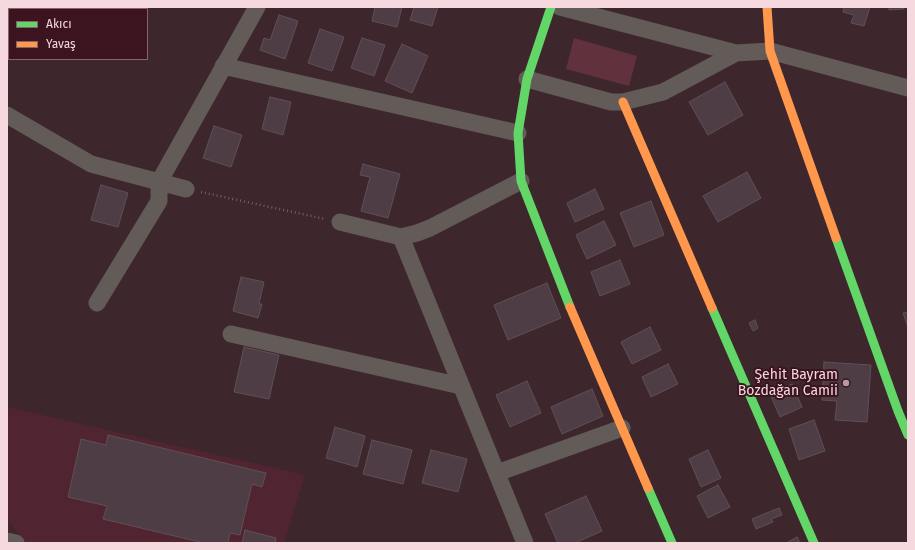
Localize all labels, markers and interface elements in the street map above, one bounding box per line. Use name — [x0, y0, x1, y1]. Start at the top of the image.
legend — [8, 8, 148, 60]
text: Akıcı — [46, 17, 72, 31]
text: Yavaş — [46, 37, 76, 51]
place label: Şehit Bayram Bozdağan Camii — [738, 367, 838, 400]
marker: Şehit Bayram Bozdağan Camii — [841, 378, 851, 388]

